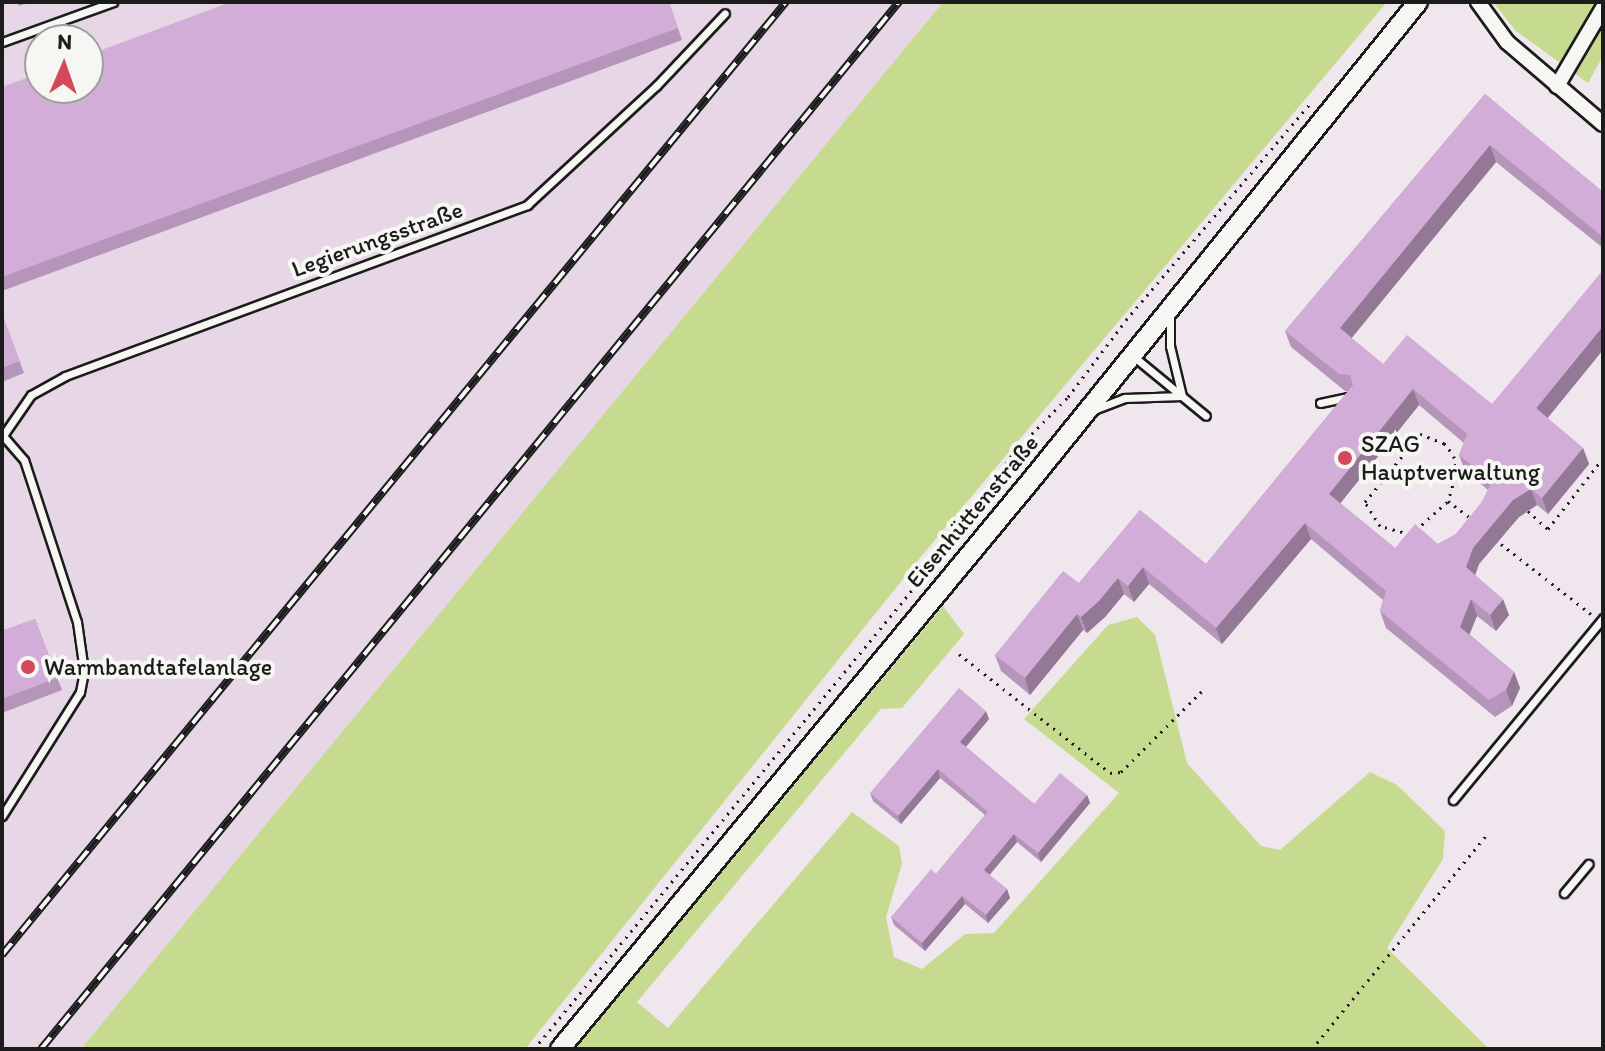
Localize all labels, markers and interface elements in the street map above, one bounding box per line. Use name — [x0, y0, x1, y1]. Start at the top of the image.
north arrow — [24, 24, 104, 104]
text: N — [57, 28, 73, 55]
street label: Legierungsstraße — [288, 195, 466, 283]
street label: Eisenhüttenstraße — [900, 429, 1044, 593]
place label: SZAG Hauptverwaltung — [1361, 430, 1540, 486]
marker: SZAG Hauptverwaltung — [1336, 449, 1354, 467]
place label: Warmbandtafelanlage — [44, 653, 272, 681]
marker: Warmbandtafelanlage — [19, 658, 37, 676]

